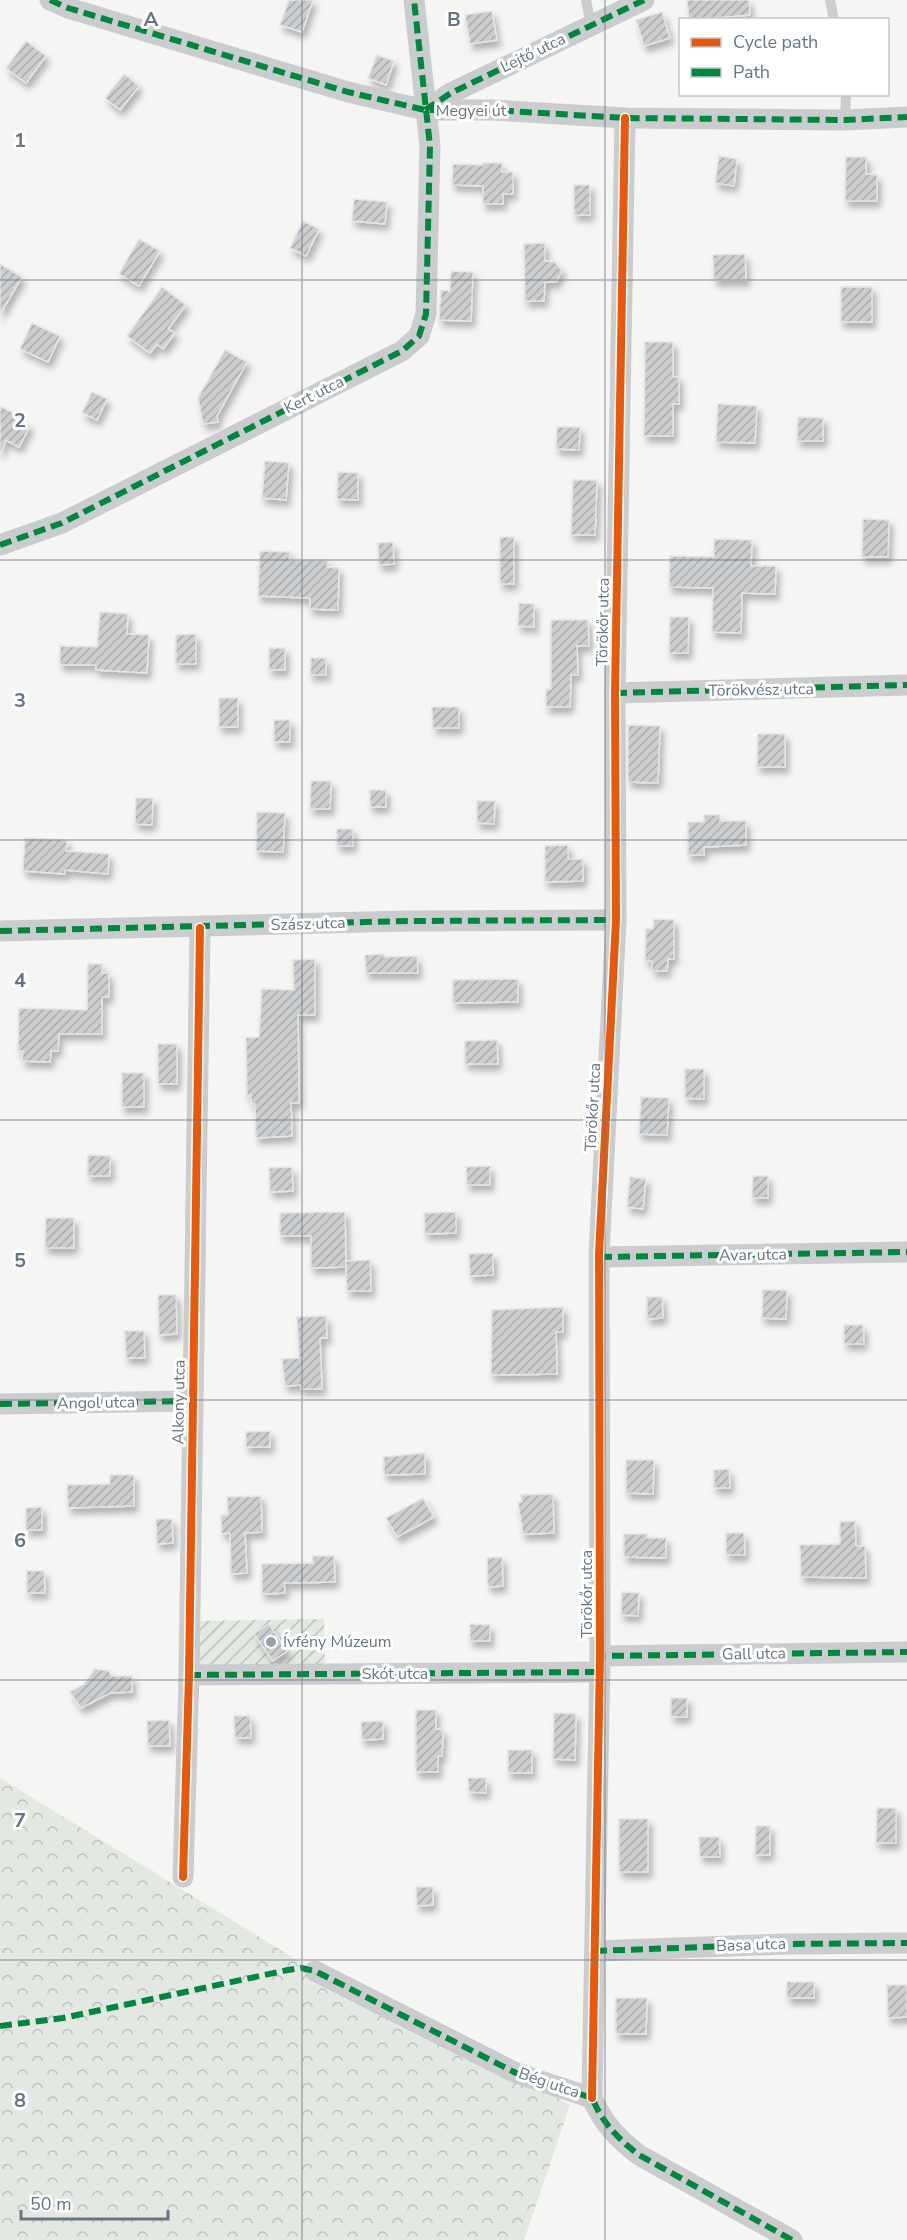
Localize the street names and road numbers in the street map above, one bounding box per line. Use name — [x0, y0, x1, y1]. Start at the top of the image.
street label: Lejtő utca — [497, 28, 569, 78]
street label: Megyei út — [436, 100, 507, 122]
street label: Kert utca — [280, 371, 348, 419]
street label: Törökőr utca — [591, 577, 615, 667]
street label: Törökvész utca — [708, 678, 814, 702]
street label: Szász utca — [270, 912, 346, 936]
street label: Törökőr utca — [580, 1062, 606, 1152]
street label: Avar utca — [719, 1243, 787, 1267]
street label: Alkony utca — [167, 1359, 191, 1445]
street label: Angol utca — [57, 1391, 135, 1415]
street label: Törökőr utca — [576, 1550, 598, 1638]
street label: Gall utca — [722, 1642, 786, 1666]
street label: Skót utca — [362, 1663, 428, 1685]
street label: Basa utca — [716, 1933, 786, 1957]
street label: Bég utca — [516, 2062, 582, 2104]

